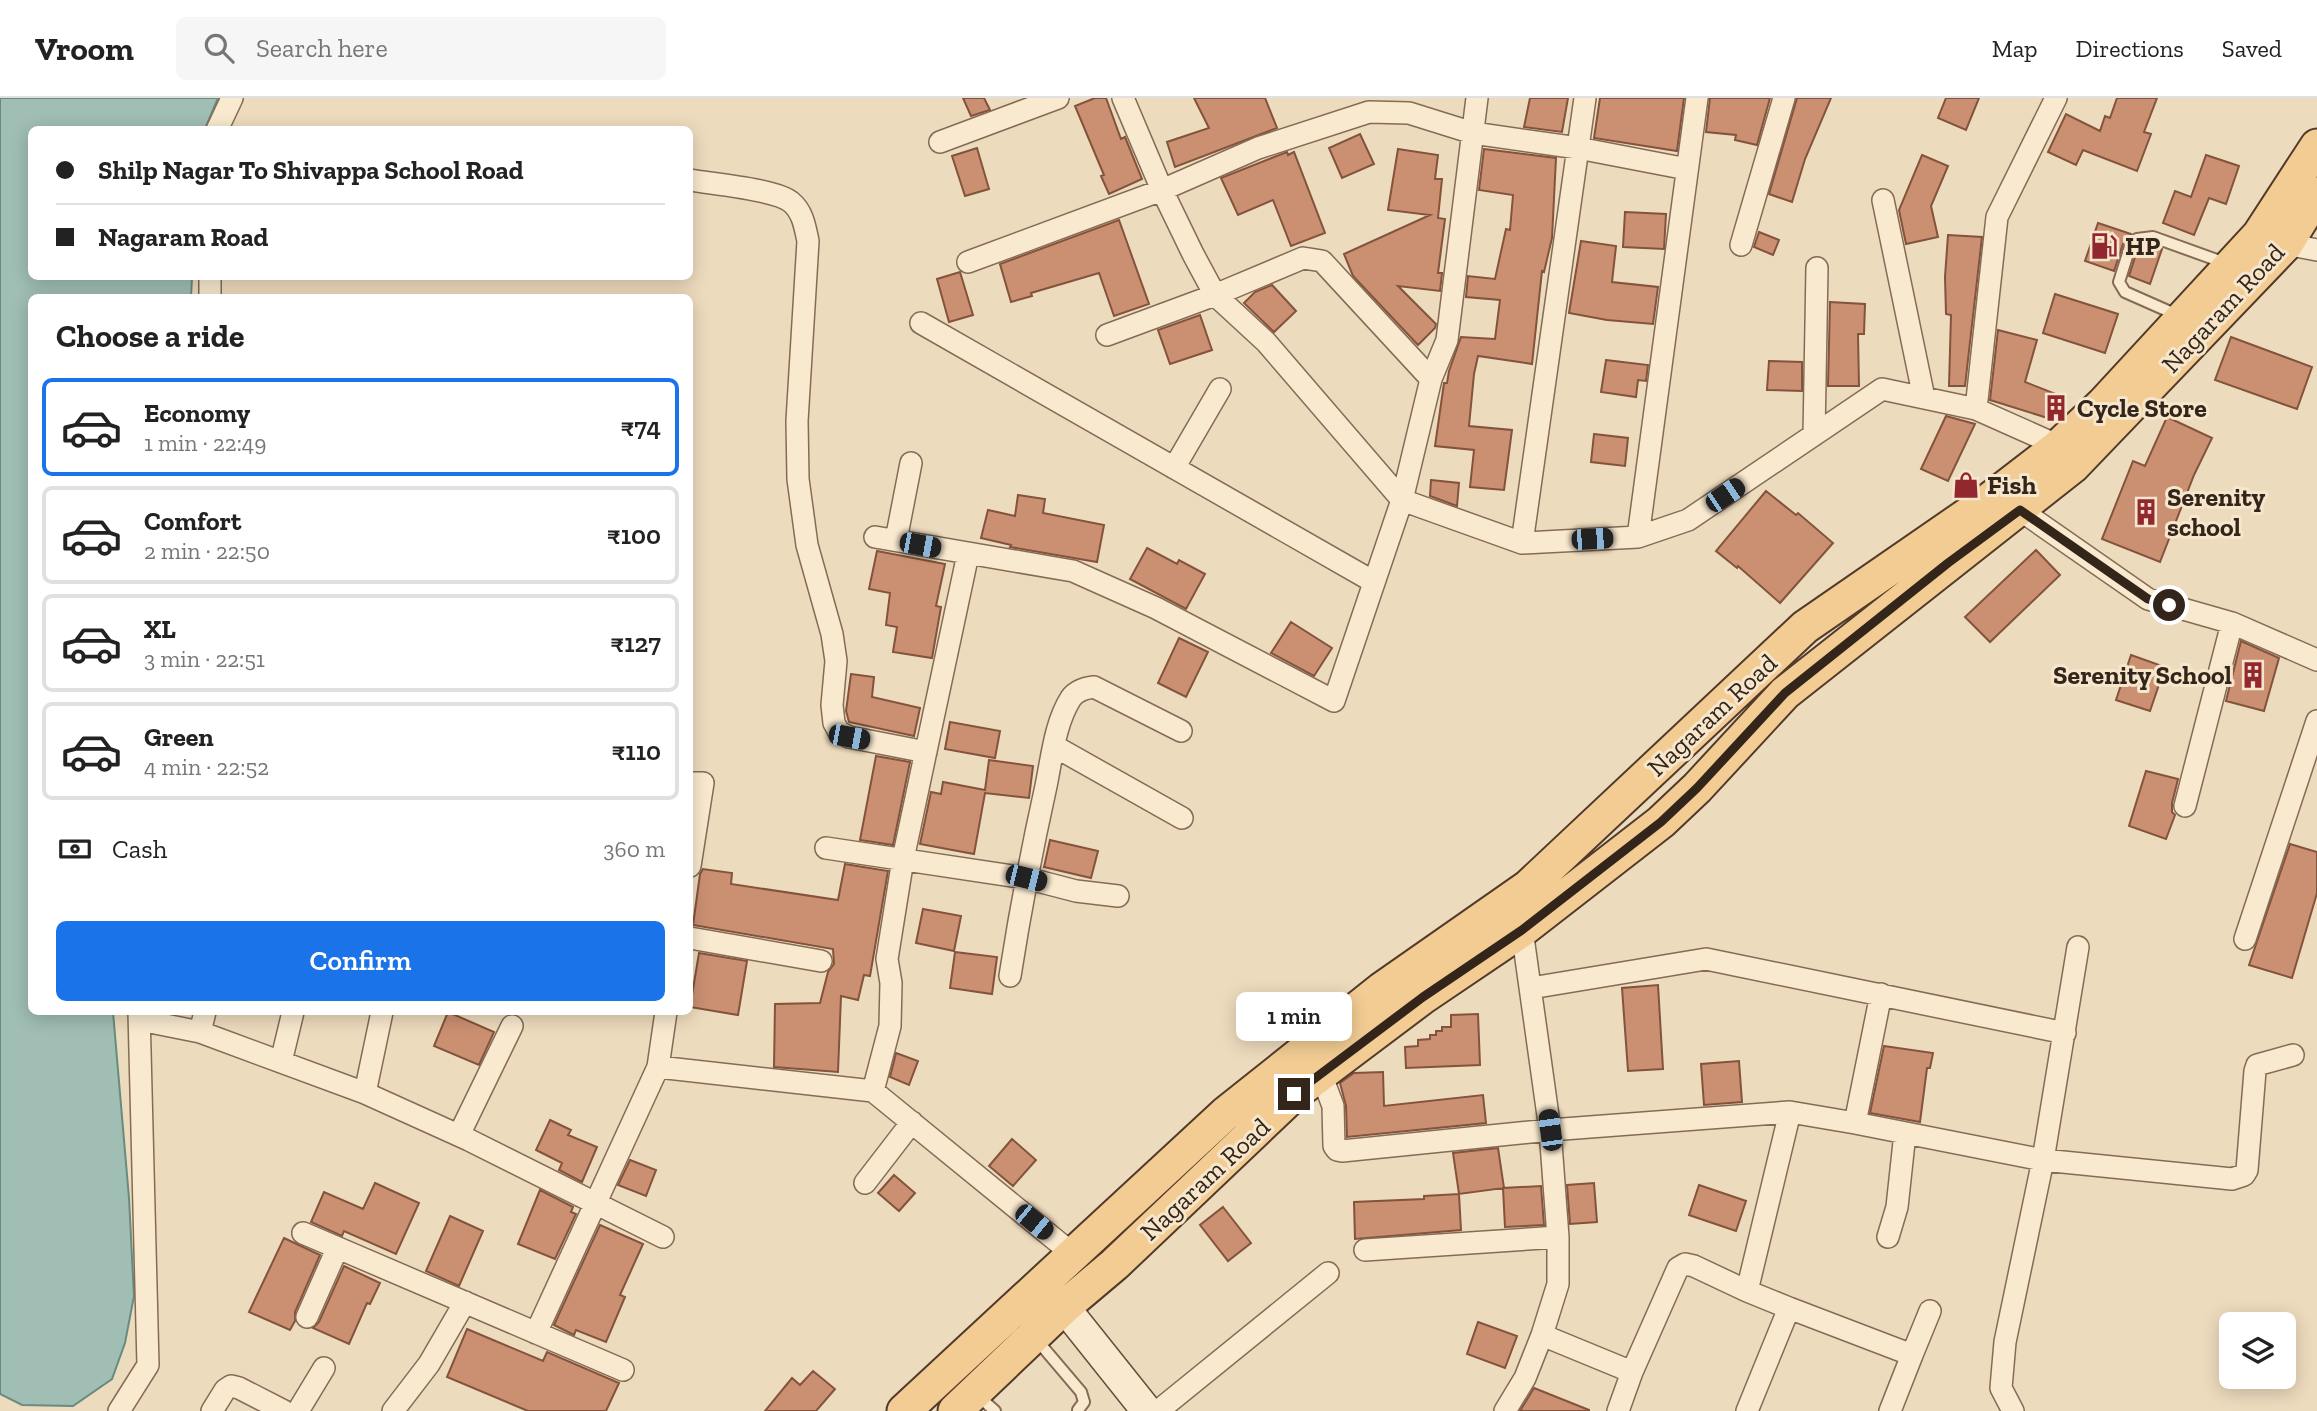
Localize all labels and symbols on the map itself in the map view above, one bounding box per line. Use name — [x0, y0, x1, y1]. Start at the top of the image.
place label: HP — [2125, 230, 2161, 262]
fuel station icon: HP — [2089, 231, 2119, 261]
street label: Nagaram Road — [2155, 237, 2291, 379]
place label: Cycle Store — [2077, 392, 2207, 424]
building icon: Cycle Store — [2041, 393, 2071, 423]
place label: Fish — [1987, 469, 2037, 501]
shop icon: Fish — [1951, 470, 1981, 500]
car — [1702, 475, 1749, 515]
place label: Serenity school — [2167, 481, 2265, 543]
building icon: Serenity school — [2131, 497, 2161, 527]
car — [1571, 527, 1614, 551]
car — [898, 531, 943, 559]
route start — [2153, 589, 2185, 621]
street label: Nagaram Road — [1641, 647, 1783, 783]
place label: Serenity School — [2053, 659, 2232, 691]
building icon: Serenity School — [2238, 660, 2268, 690]
car — [827, 723, 872, 751]
car — [1004, 863, 1049, 893]
callout: 1 min — [1236, 992, 1352, 1042]
route end — [1278, 1078, 1310, 1110]
car — [1537, 1108, 1564, 1152]
street label: Nagaram Road — [1134, 1111, 1276, 1247]
car — [1012, 1201, 1057, 1243]

